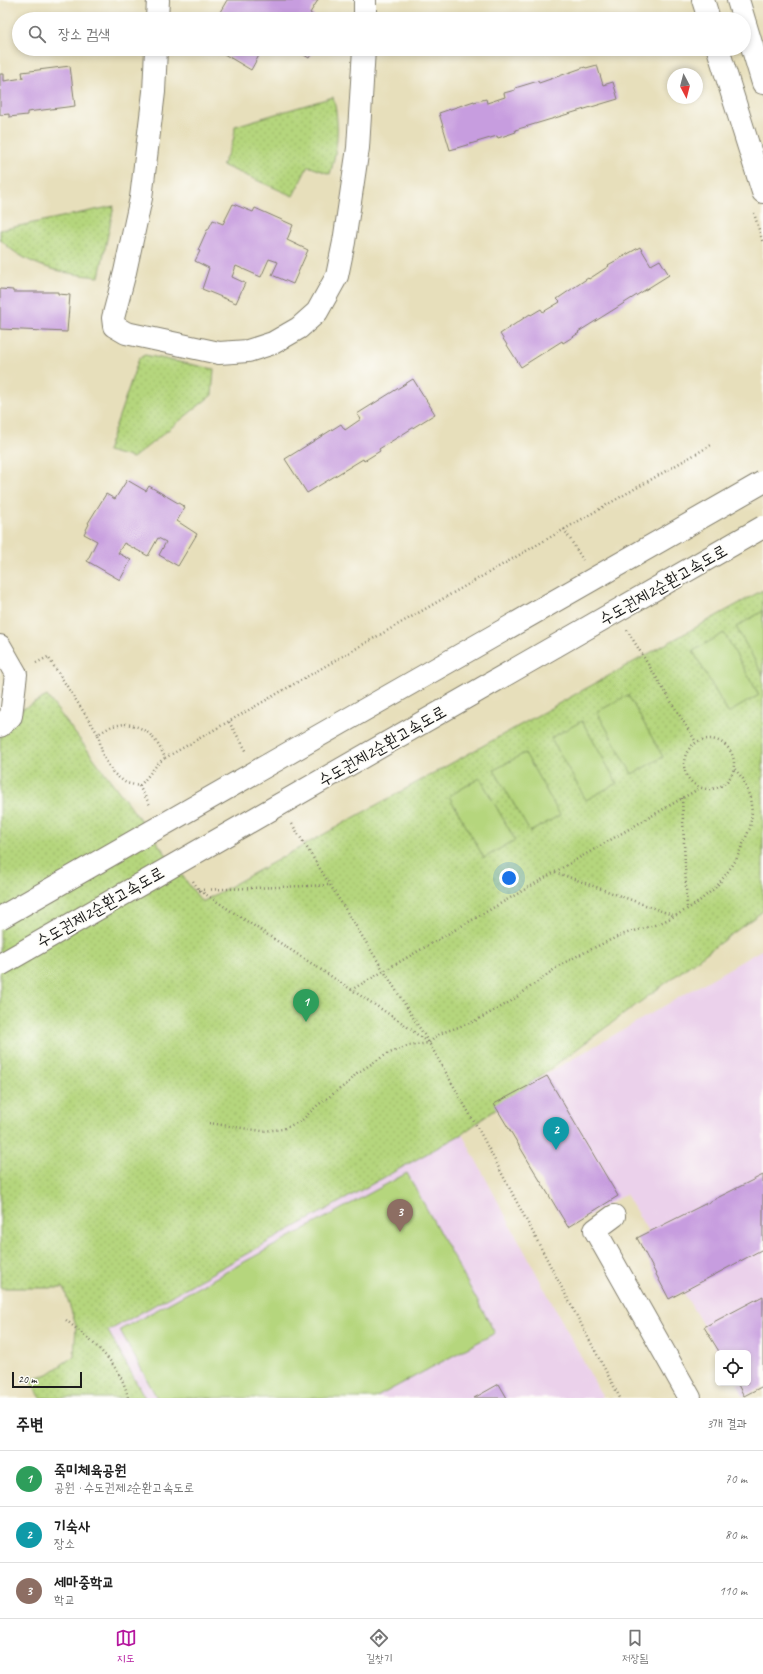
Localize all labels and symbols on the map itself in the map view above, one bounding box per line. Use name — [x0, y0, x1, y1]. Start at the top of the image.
north arrow — [667, 68, 703, 104]
street label: 수도권제2순환고속도로 — [595, 540, 731, 630]
street label: 수도권제2순환고속도로 — [314, 701, 450, 791]
street label: 수도권제2순환고속도로 — [32, 862, 168, 952]
your location — [499, 868, 519, 888]
pin: 1 — [293, 989, 319, 1022]
pin: 2 — [543, 1117, 569, 1150]
pin: 3 — [387, 1199, 413, 1232]
scale bar — [12, 1370, 82, 1389]

